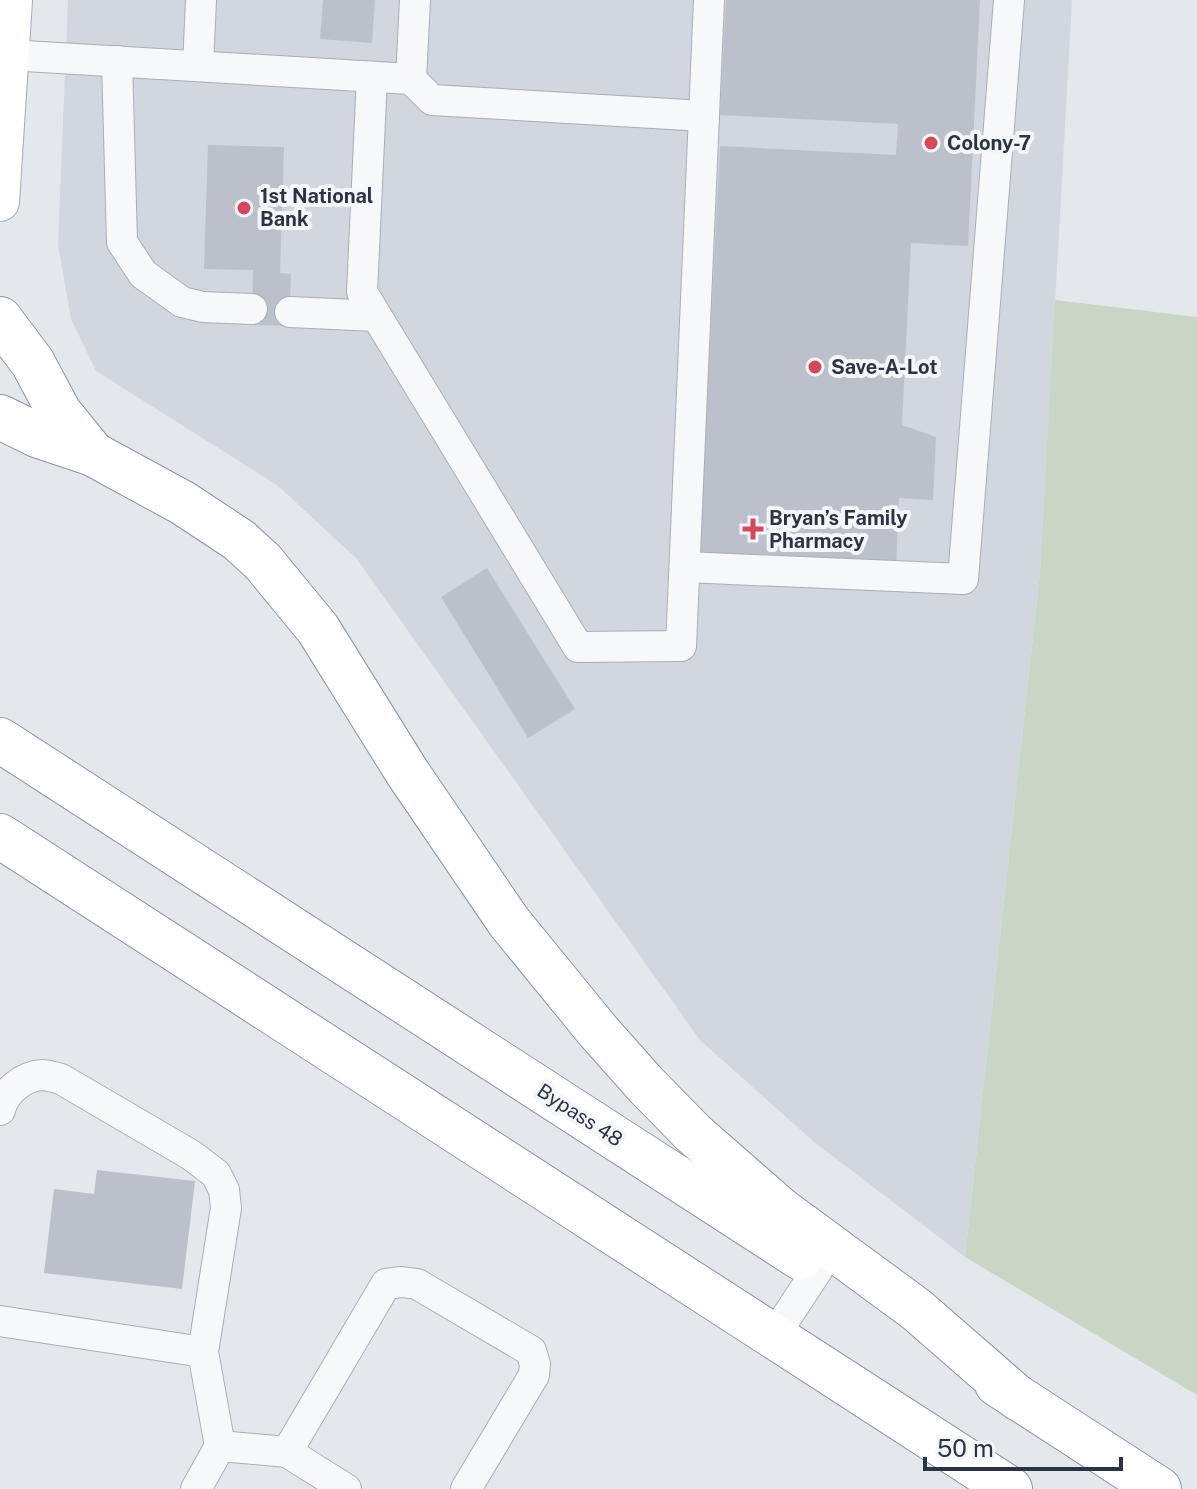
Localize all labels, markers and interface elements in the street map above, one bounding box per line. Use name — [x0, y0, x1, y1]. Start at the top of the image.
place label: Colony-7 — [947, 131, 1031, 155]
marker: Colony-7 — [922, 134, 940, 152]
place label: 1st National Bank — [260, 184, 373, 231]
marker: 1st National Bank — [235, 199, 253, 217]
place label: Save-A-Lot — [831, 355, 938, 379]
marker: Save-A-Lot — [806, 358, 824, 376]
place label: Bryan’s Family Pharmacy — [769, 506, 908, 553]
marker: Bryan’s Family Pharmacy — [744, 520, 762, 538]
street label: Bypass 48 — [533, 1078, 627, 1152]
scale bar — [925, 1421, 1121, 1471]
text: 50 m — [937, 1434, 994, 1462]

